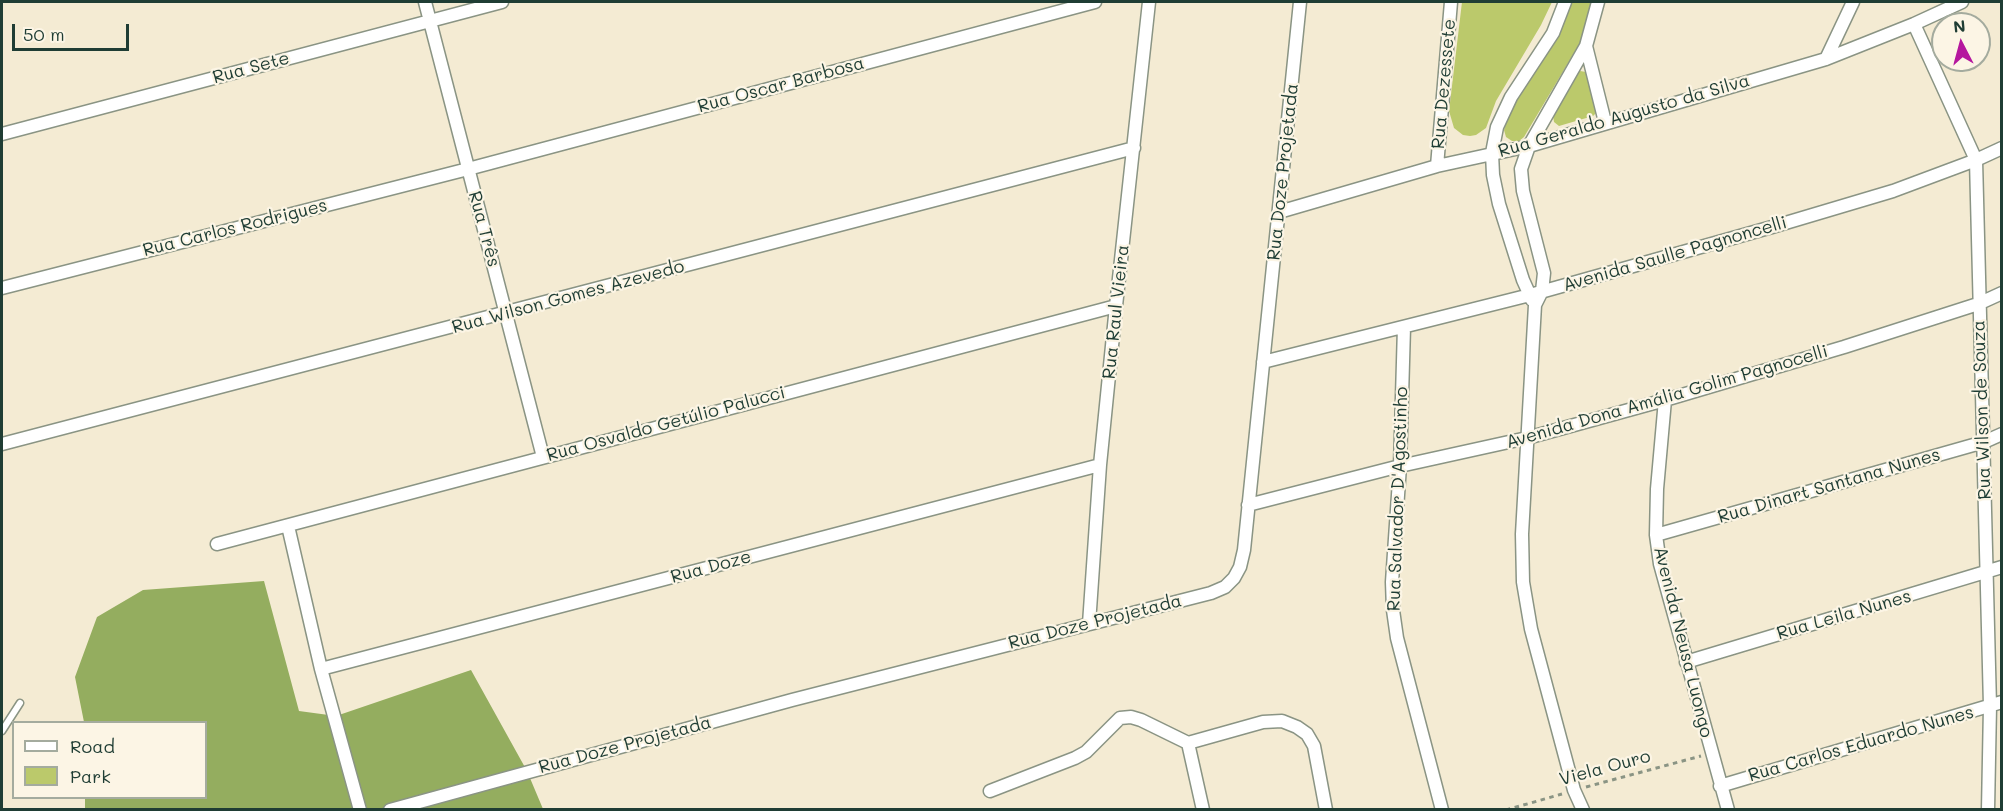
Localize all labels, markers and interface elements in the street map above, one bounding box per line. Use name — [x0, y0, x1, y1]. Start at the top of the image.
scale bar — [15, 12, 132, 50]
north arrow — [1931, 12, 1991, 72]
text: N — [1952, 15, 1966, 37]
street label: Rua Dezessete — [1428, 18, 1460, 150]
text: 50 m — [23, 22, 65, 46]
street label: Rua Sete — [210, 47, 292, 89]
street label: Rua Oscar Barbosa — [695, 52, 867, 118]
street label: Rua Geraldo Augusto da Silva — [1496, 70, 1752, 162]
street label: Rua Doze Projetada — [1263, 82, 1303, 262]
street label: Rua Três — [464, 189, 504, 269]
street label: Rua Carlos Rodrigues — [140, 195, 330, 261]
street label: Avenida Saulle Pagnoncelli — [1561, 212, 1789, 296]
street label: Rua Raul Vieira — [1098, 244, 1134, 380]
street label: Rua Wilson Gomes Azevedo — [449, 256, 687, 338]
street label: Rua Wilson de Souza — [1968, 320, 1996, 500]
street label: Avenida Dona Amália Golim Pagnocelli — [1504, 341, 1830, 453]
street label: Rua Osvaldo Getúlio Palucci — [544, 382, 788, 466]
street label: Rua Salvador D'Agostinho — [1383, 386, 1413, 612]
street label: Rua Dinart Santana Nunes — [1715, 444, 1943, 528]
street label: Avenida Neusa Luongo — [1649, 544, 1717, 740]
street label: Rua Doze — [668, 546, 754, 588]
street label: Rua Leila Nunes — [1774, 585, 1914, 645]
street label: Rua Doze Projetada — [1006, 590, 1184, 654]
street label: Rua Carlos Eduardo Nunes — [1746, 701, 1976, 787]
street label: Rua Doze Projetada — [536, 712, 714, 778]
legend — [12, 721, 207, 799]
text: Road — [70, 734, 115, 758]
street label: Viela Ouro — [1557, 745, 1653, 791]
text: Park — [70, 764, 111, 788]

